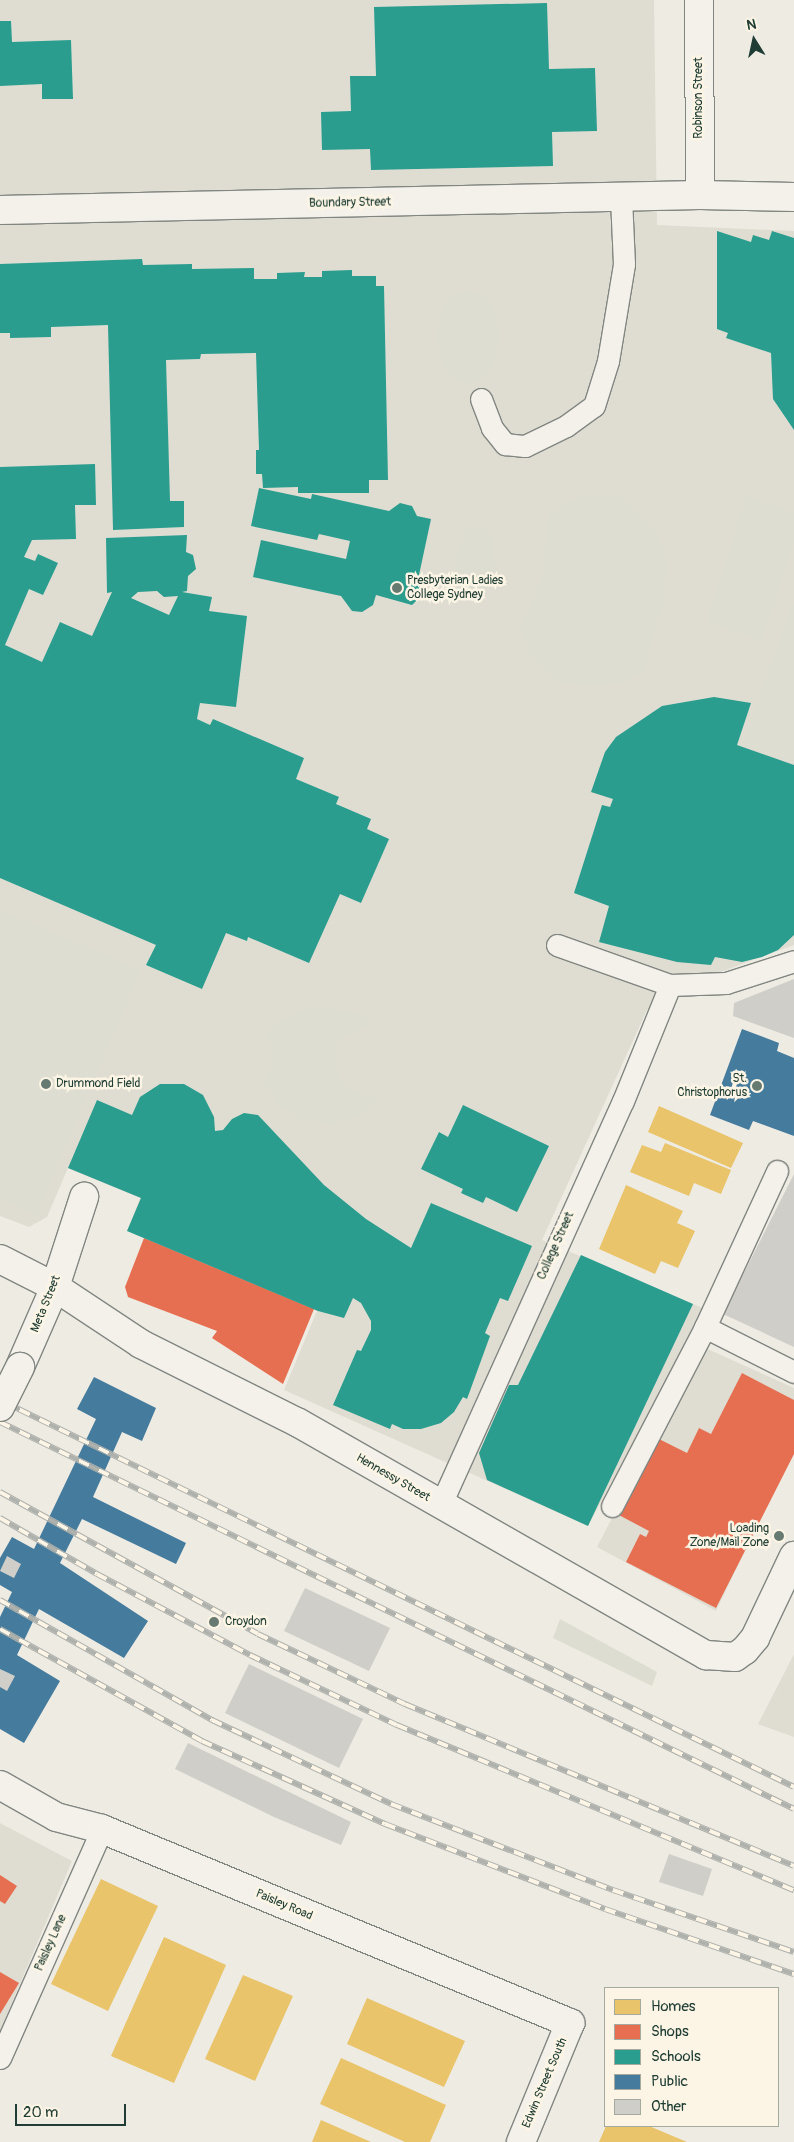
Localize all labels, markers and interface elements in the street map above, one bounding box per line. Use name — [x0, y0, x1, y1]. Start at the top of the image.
north arrow — [729, 15, 779, 65]
text: N — [745, 16, 757, 34]
street label: Robinson Street — [692, 57, 706, 139]
street label: Boundary Street — [309, 195, 391, 211]
place label: Presbyterian Ladies College Sydney — [407, 574, 503, 602]
marker: Presbyterian Ladies College Sydney — [391, 582, 403, 594]
place label: St. Christophorus — [677, 1072, 747, 1100]
place label: Drummond Field — [56, 1077, 140, 1091]
marker: Drummond Field — [40, 1078, 52, 1090]
marker: St. Christophorus — [751, 1080, 763, 1092]
street label: College Street — [535, 1210, 577, 1282]
street label: Meta Street — [28, 1273, 64, 1335]
street label: Hennessy Street — [353, 1451, 433, 1505]
place label: Loading Zone/Mail Zone — [689, 1522, 769, 1550]
marker: Loading Zone/Mail Zone — [773, 1530, 785, 1542]
marker: Croydon — [207, 1615, 221, 1629]
place label: Croydon — [225, 1615, 267, 1629]
street label: Paisley Road — [253, 1887, 315, 1923]
street label: Paisley Lane — [32, 1912, 70, 1974]
legend — [604, 1987, 779, 2127]
text: Homes — [651, 1997, 696, 2016]
text: Shops — [651, 2022, 689, 2041]
street label: Edwin Street South — [519, 2036, 571, 2130]
text: Schools — [651, 2047, 701, 2066]
text: Public — [651, 2072, 688, 2091]
scale bar — [18, 2094, 129, 2126]
text: Other — [651, 2097, 686, 2116]
text: 20 m — [23, 2103, 58, 2122]

